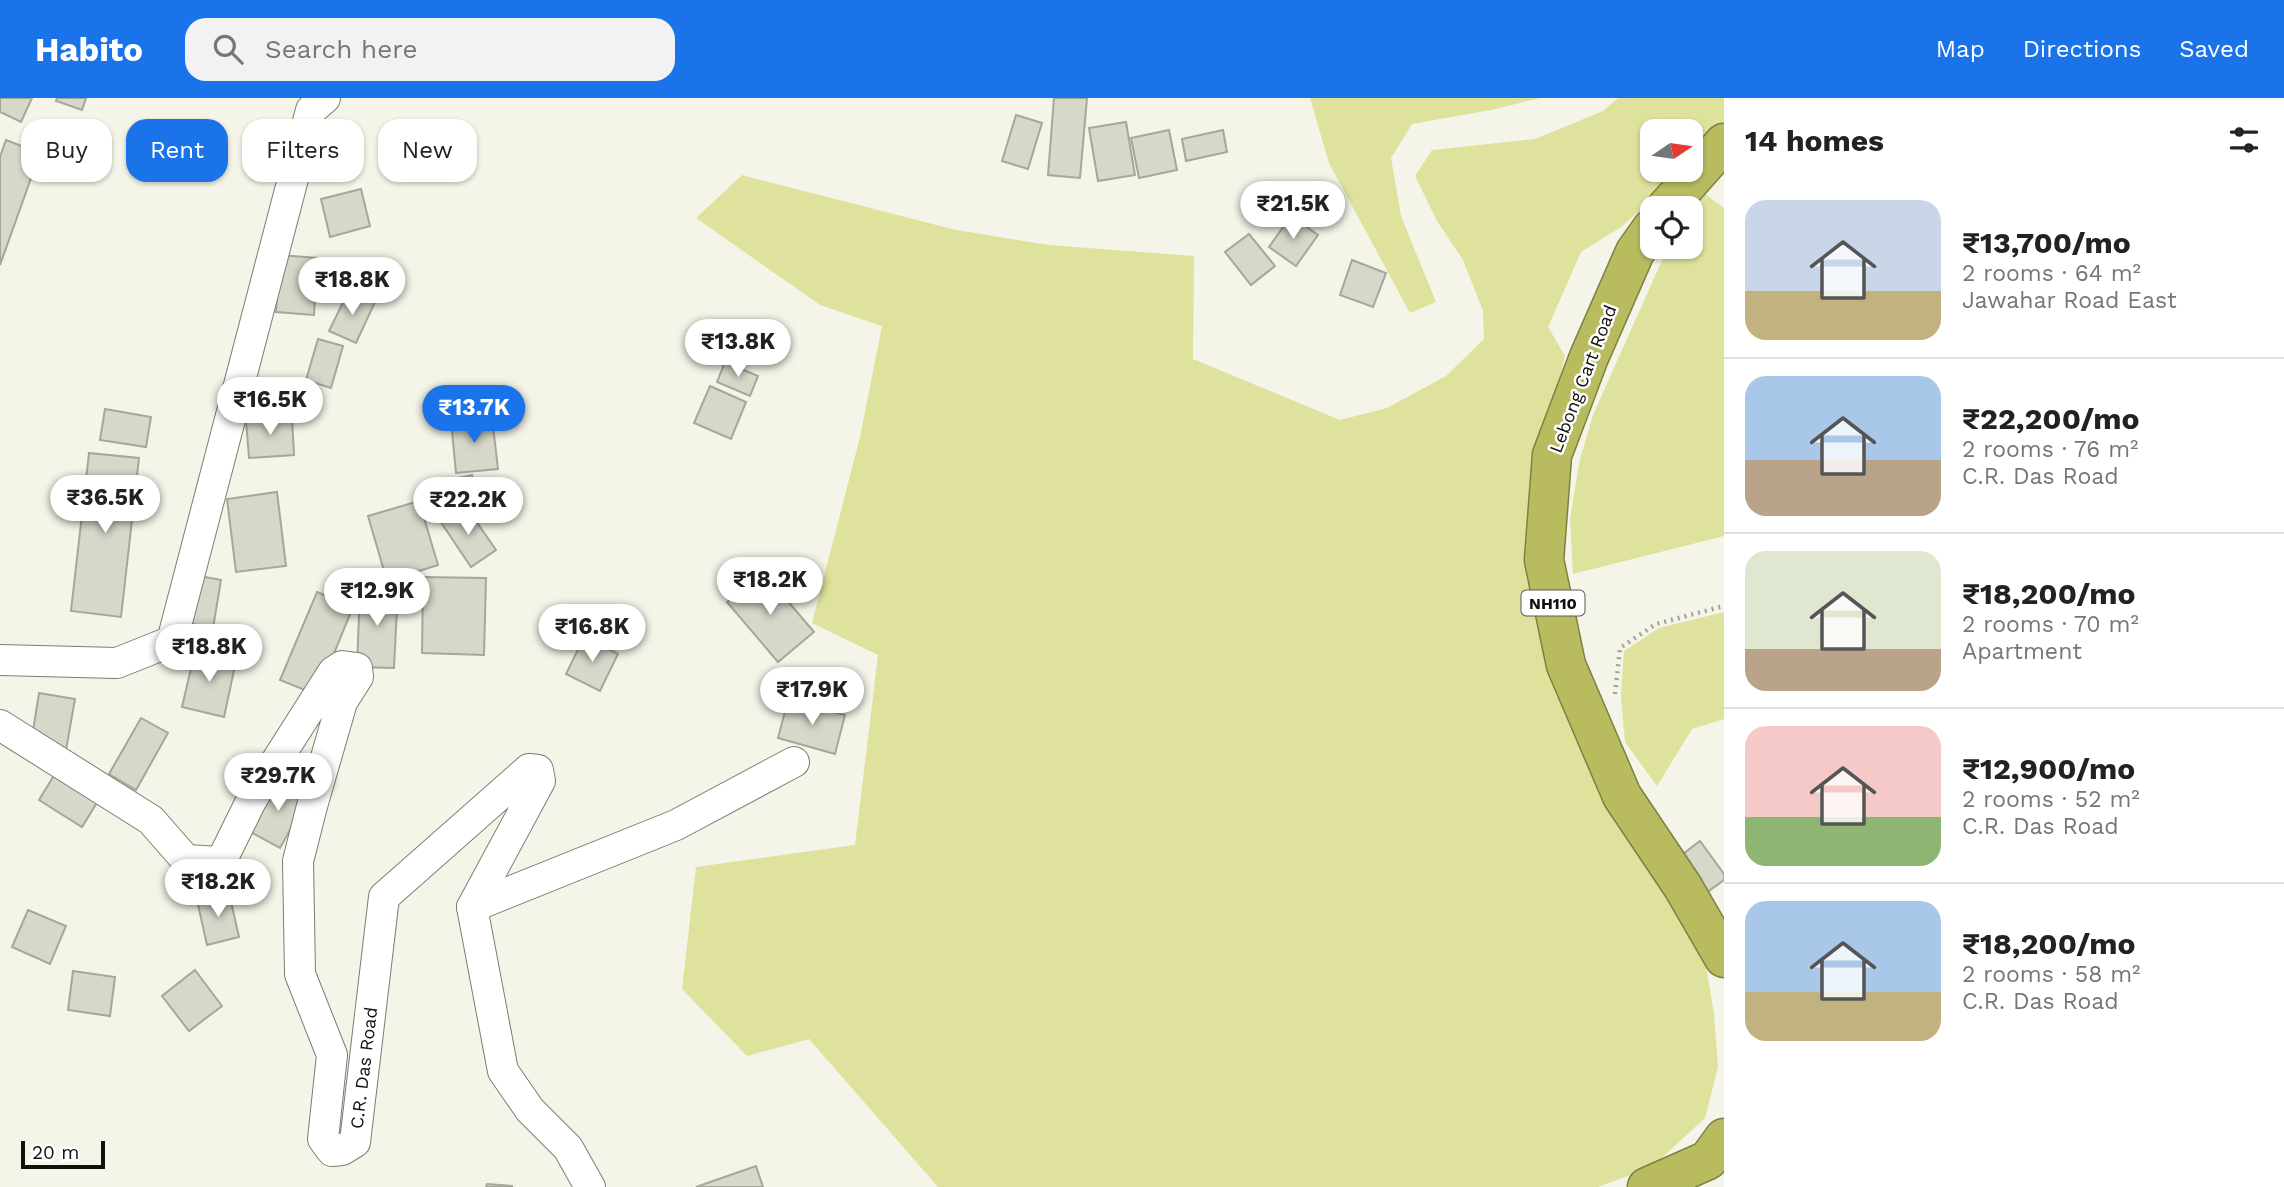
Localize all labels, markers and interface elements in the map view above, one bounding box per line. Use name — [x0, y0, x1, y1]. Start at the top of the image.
search box — [185, 18, 675, 81]
text: Habito — [35, 30, 143, 69]
icon: search — [209, 30, 247, 68]
text: Search here — [265, 34, 417, 64]
text: Map — [1936, 35, 1985, 63]
text: Directions — [2023, 35, 2141, 63]
text: Saved — [2179, 35, 2249, 63]
chip: Buy — [21, 119, 112, 182]
chip: Rent — [126, 119, 228, 182]
chip: Filters — [242, 119, 364, 182]
chip: New — [378, 119, 477, 182]
north arrow — [1640, 119, 1703, 182]
map controls — [1640, 119, 1703, 259]
icon: filters — [2225, 121, 2263, 159]
text: 14 homes — [1745, 123, 1884, 158]
pin: ₹21.5K — [1236, 181, 1350, 241]
text: ₹21.5K — [1256, 190, 1330, 217]
button: locate — [1640, 196, 1703, 259]
text: ₹13,700/mo — [1962, 225, 2131, 260]
icon: home — [1801, 228, 1885, 312]
pin: ₹18.8K — [295, 258, 409, 317]
text: 2 rooms · 64 m² — [1962, 260, 2141, 287]
text: ₹18.8K — [314, 266, 390, 293]
text: Jawahar Road East — [1962, 287, 2177, 314]
street label: Lebong Cart Road — [1545, 302, 1620, 456]
pin: ₹13.8K — [681, 320, 795, 379]
text: ₹13.8K — [701, 328, 775, 355]
pin: ₹16.5K — [213, 378, 327, 437]
text: ₹16.5K — [233, 386, 307, 413]
pin: ₹13.7K — [417, 386, 531, 445]
text: ₹13.7K — [438, 394, 510, 421]
text: ₹22,200/mo — [1962, 401, 2140, 436]
icon: home — [1801, 404, 1885, 488]
text: 2 rooms · 76 m² — [1962, 436, 2138, 463]
text: C.R. Das Road — [1962, 463, 2119, 490]
pin: ₹36.5K — [48, 476, 162, 535]
pin: ₹22.2K — [411, 478, 525, 537]
text: ₹36.5K — [66, 484, 144, 511]
text: ₹22.2K — [429, 486, 507, 513]
pin: ₹18.2K — [713, 558, 827, 617]
text: ₹18.2K — [733, 566, 807, 593]
pin: ₹12.9K — [320, 568, 434, 628]
text: ₹18,200/mo — [1962, 576, 2136, 611]
text: ₹12.9K — [340, 577, 414, 604]
icon: home — [1801, 579, 1885, 663]
road number: NH110 — [1522, 590, 1584, 616]
pin: ₹16.8K — [535, 604, 649, 664]
text: 2 rooms · 70 m² — [1962, 611, 2139, 638]
text: ₹16.8K — [555, 613, 629, 640]
pin: ₹18.8K — [152, 624, 266, 684]
text: ₹18.8K — [171, 633, 247, 660]
text: Apartment — [1962, 638, 2082, 665]
pin: ₹17.9K — [755, 668, 869, 727]
text: ₹17.9K — [776, 676, 848, 703]
text: ₹12,900/mo — [1962, 751, 2135, 786]
pin: ₹29.7K — [221, 754, 335, 813]
icon: home — [1801, 754, 1885, 838]
text: ₹29.7K — [240, 762, 316, 789]
text: 2 rooms · 52 m² — [1962, 786, 2140, 813]
text: C.R. Das Road — [1962, 813, 2119, 840]
pin: ₹18.2K — [161, 860, 275, 919]
text: ₹18.2K — [181, 868, 255, 895]
text: ₹18,200/mo — [1962, 926, 2136, 961]
icon: home — [1801, 929, 1885, 1013]
text: 2 rooms · 58 m² — [1962, 961, 2141, 988]
text: C.R. Das Road — [1962, 988, 2119, 1015]
street label: C.R. Das Road — [346, 1006, 381, 1130]
scale bar — [21, 1138, 105, 1170]
text: 20 m — [32, 1141, 79, 1164]

